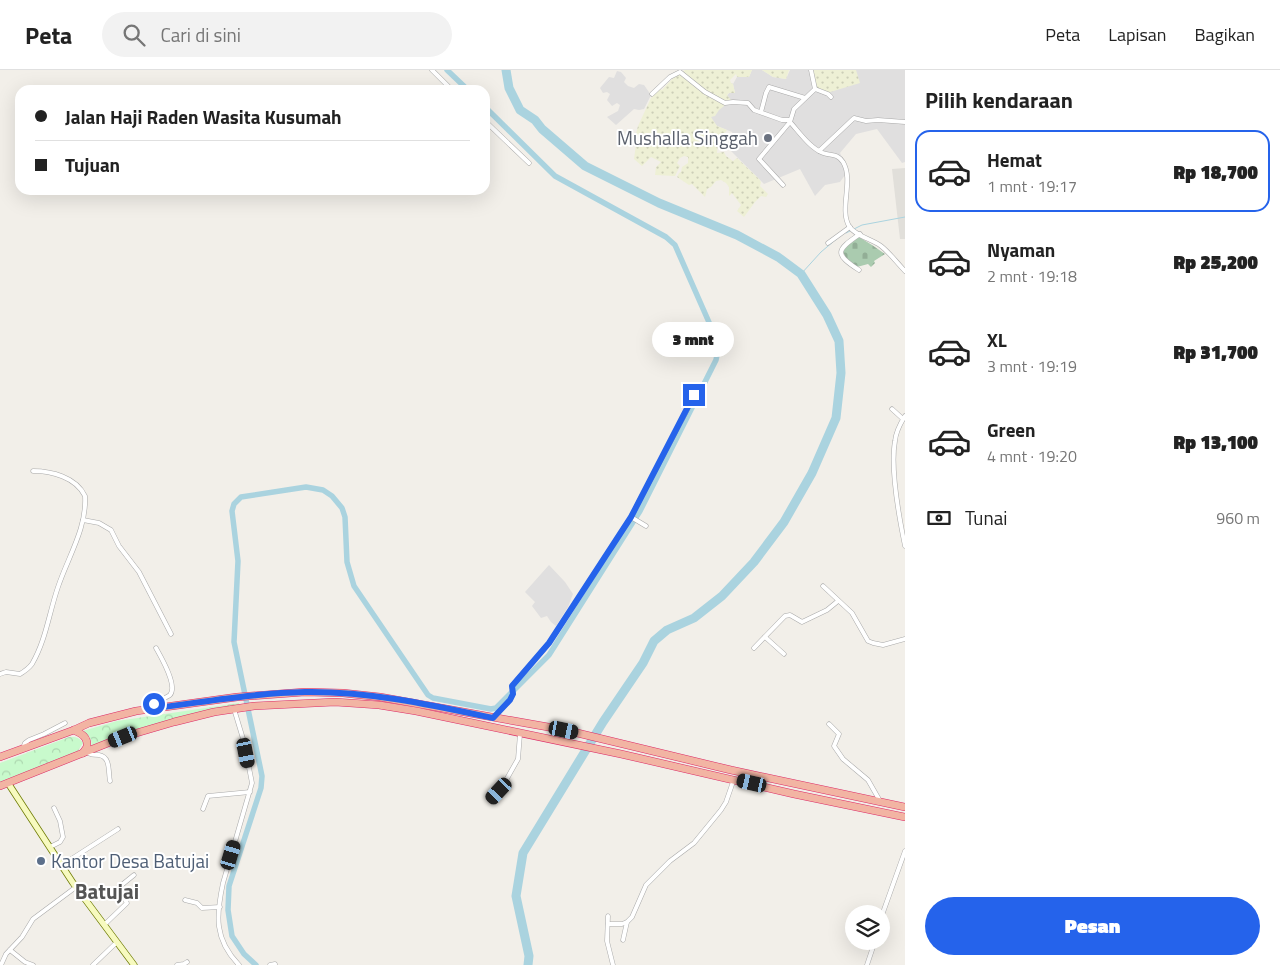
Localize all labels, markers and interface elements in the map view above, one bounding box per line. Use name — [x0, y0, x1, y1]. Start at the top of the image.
search box — [102, 12, 452, 57]
text: Peta — [25, 17, 72, 53]
text: Cari di sini — [160, 20, 241, 49]
icon: search — [120, 21, 148, 49]
text: Peta — [1045, 21, 1080, 48]
text: Lapisan — [1108, 21, 1166, 48]
text: Bagikan — [1194, 21, 1255, 48]
text: Pilih kendaraan — [925, 83, 1073, 117]
text: Jalan Haji Raden Wasita Kusumah — [65, 102, 342, 131]
place label: Mushalla Singgah — [617, 123, 758, 152]
marker: Mushalla Singgah — [762, 132, 774, 144]
text: Hemat — [987, 145, 1042, 174]
icon: car — [927, 149, 972, 194]
text: Tujuan — [65, 150, 120, 179]
text: Rp 18,700 — [1174, 157, 1258, 186]
text: 1 mnt · 19:17 — [987, 174, 1077, 198]
text: Nyaman — [987, 235, 1055, 264]
icon: car — [927, 239, 972, 284]
text: Rp 25,200 — [1174, 247, 1258, 276]
text: 2 mnt · 19:18 — [987, 264, 1077, 288]
callout: 3 mnt — [653, 322, 735, 358]
text: XL — [987, 325, 1007, 354]
text: 3 mnt — [672, 327, 714, 351]
icon: car — [927, 329, 972, 374]
text: Rp 31,700 — [1174, 337, 1258, 366]
text: 3 mnt · 19:19 — [987, 354, 1077, 378]
route end — [683, 384, 705, 406]
text: Green — [987, 415, 1036, 444]
icon: car — [927, 419, 972, 464]
text: Rp 13,100 — [1174, 427, 1258, 456]
text: 4 mnt · 19:20 — [987, 444, 1077, 468]
text: Tunai — [965, 503, 1007, 532]
icon: cash — [925, 504, 953, 532]
text: 960 m — [1216, 506, 1260, 530]
route start — [143, 693, 165, 715]
car — [547, 720, 580, 740]
car — [106, 724, 139, 750]
car — [235, 737, 256, 769]
car — [735, 772, 768, 794]
car — [483, 775, 514, 807]
car — [219, 838, 242, 872]
place label: Kantor Desa Batujai — [51, 846, 209, 875]
marker: Kantor Desa Batujai — [35, 855, 47, 867]
district label: Batujai — [75, 875, 139, 907]
button: Pesan — [925, 897, 1260, 955]
map controls — [845, 905, 890, 950]
button: layers — [845, 905, 890, 950]

